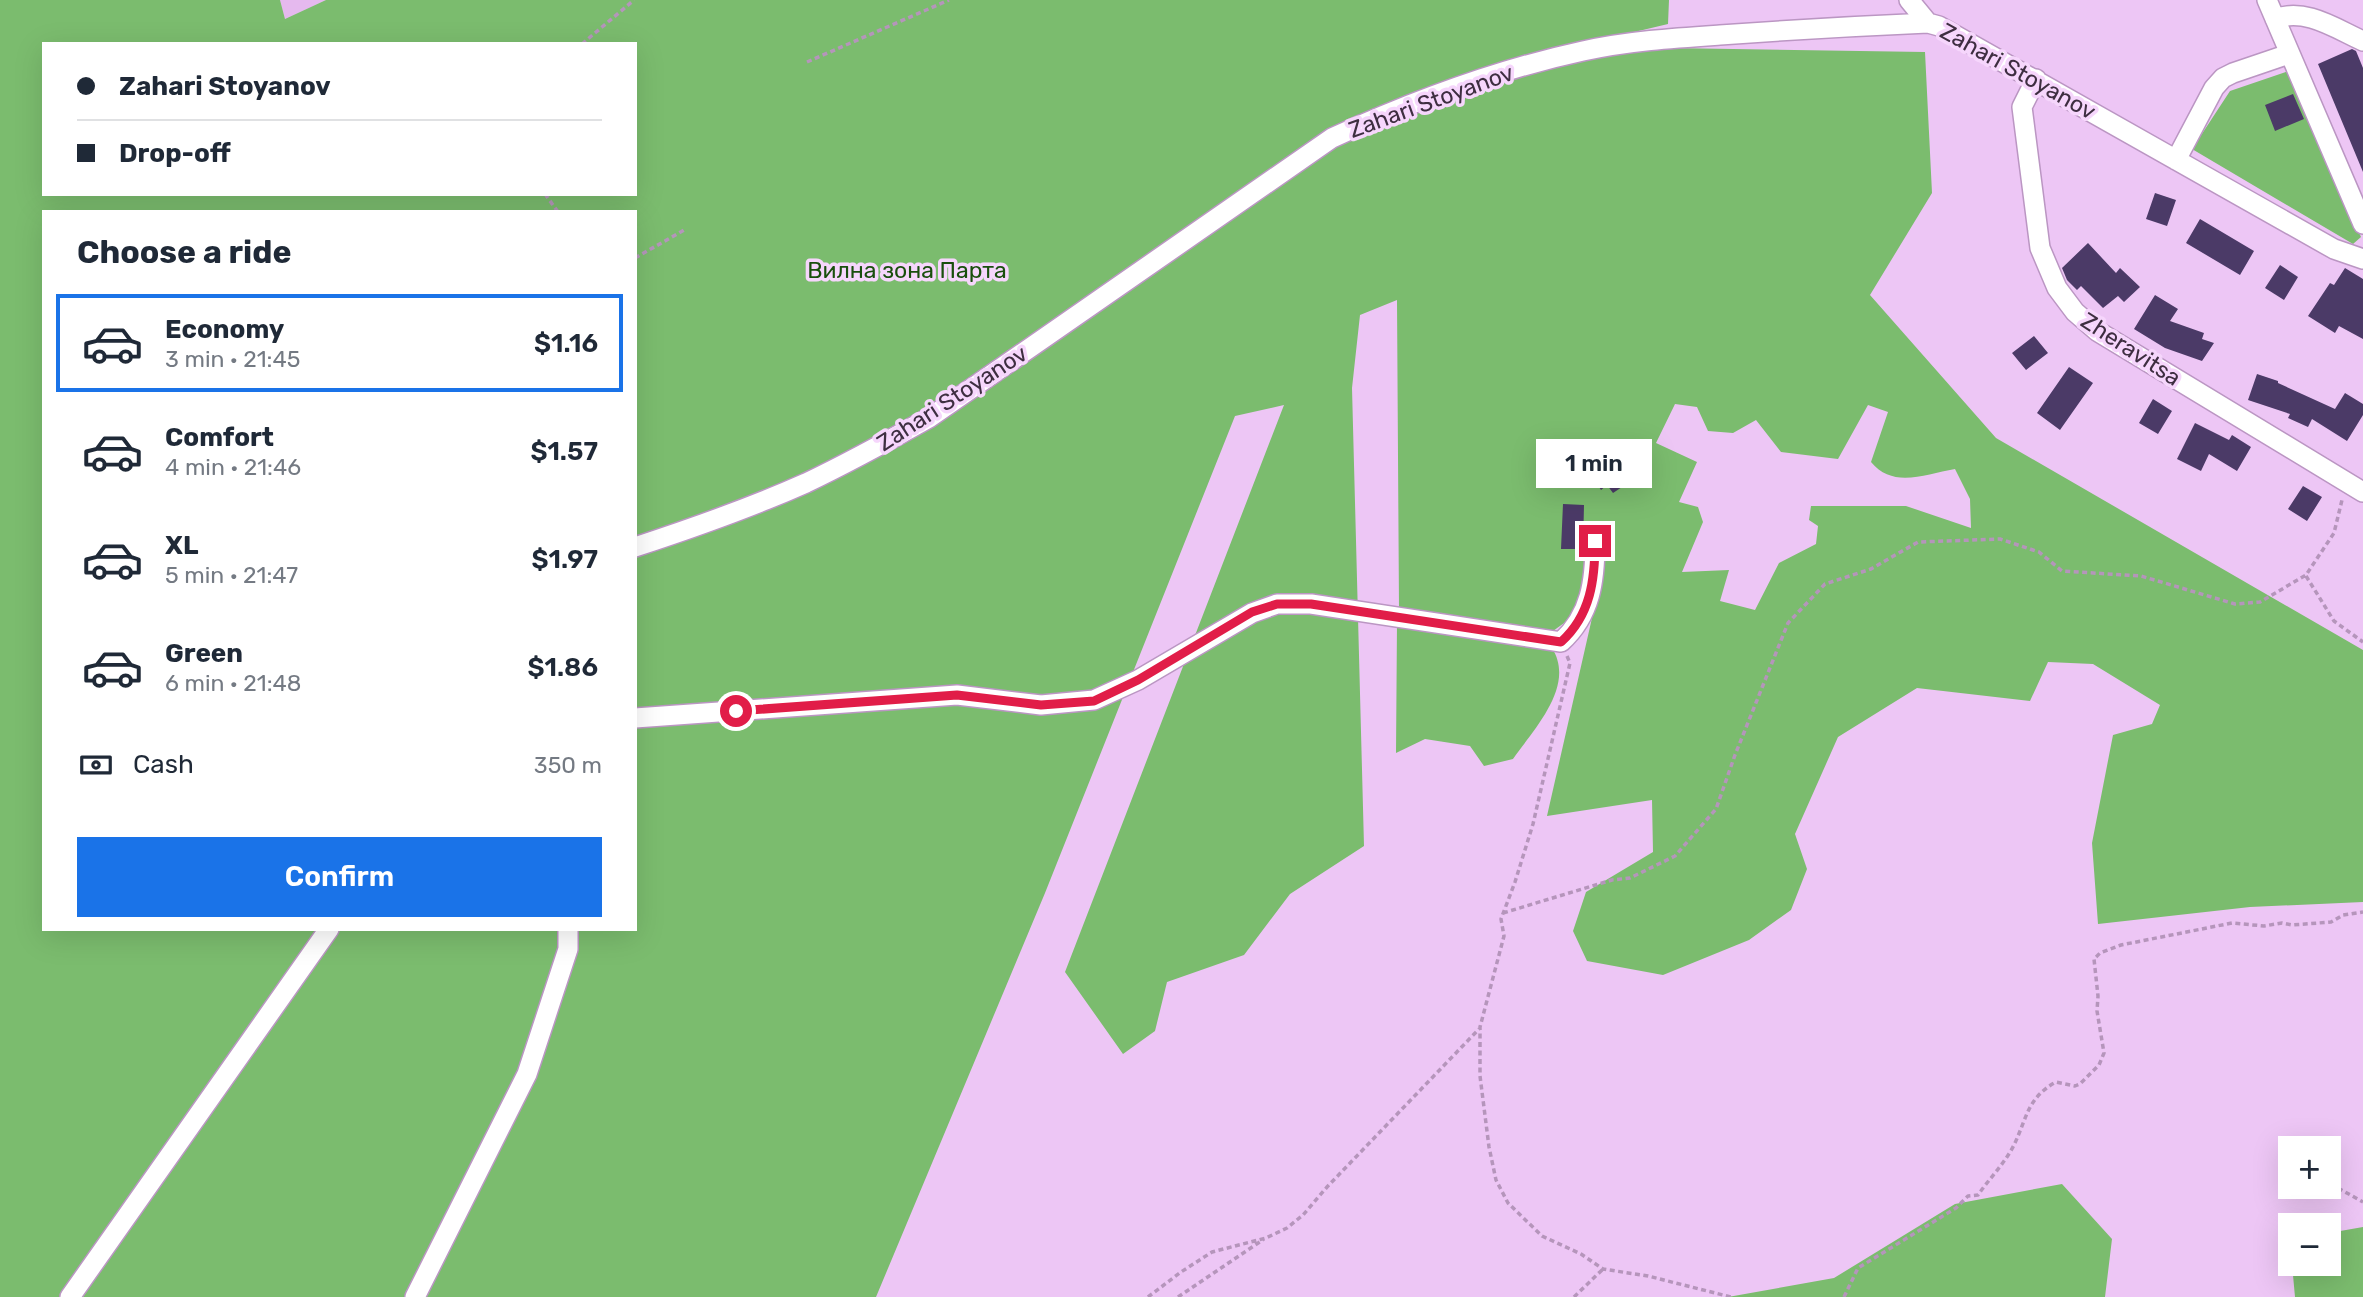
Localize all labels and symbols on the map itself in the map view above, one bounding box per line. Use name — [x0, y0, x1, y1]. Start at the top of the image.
street label: Zahari Stoyanov — [1935, 17, 2101, 125]
street label: Zahari Stoyanov — [1345, 58, 1518, 144]
park label: Вилна зона Парта — [807, 256, 1007, 284]
street label: Zheravitsa — [2076, 306, 2186, 392]
street label: Zahari Stoyanov — [872, 339, 1033, 457]
callout: 1 min — [1537, 440, 1653, 489]
route end — [1579, 525, 1611, 557]
route start — [720, 695, 752, 727]

